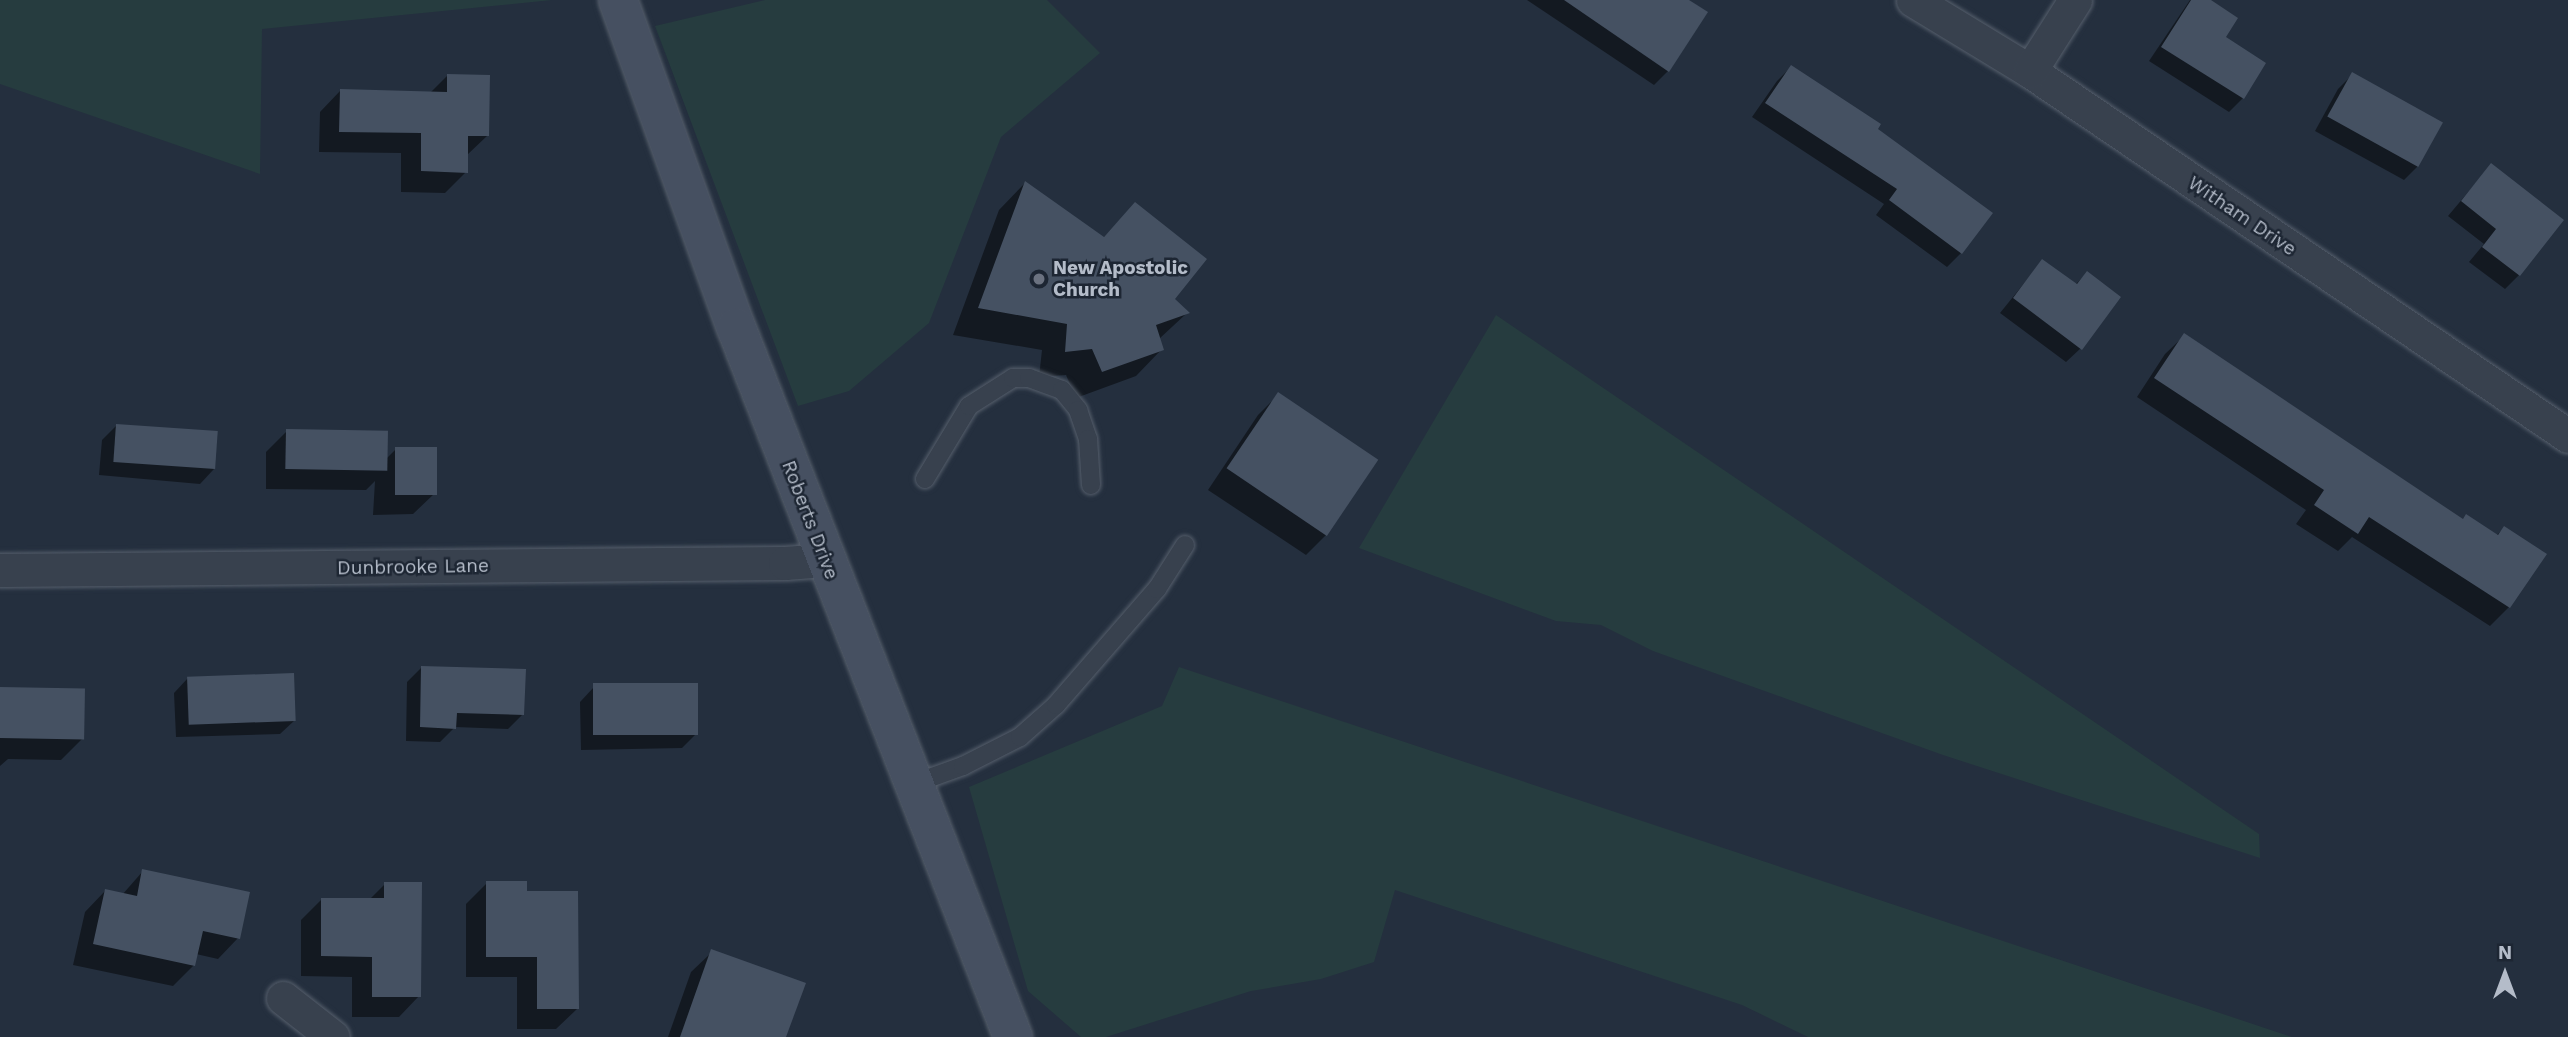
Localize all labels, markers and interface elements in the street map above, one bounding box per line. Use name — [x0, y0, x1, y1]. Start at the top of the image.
street label: Witham Drive — [2184, 171, 2300, 261]
place label: New Apostolic Church — [1053, 257, 1189, 301]
marker: New Apostolic Church — [1031, 271, 1047, 287]
street label: Roberts Drive — [777, 457, 843, 583]
street label: Dunbrooke Lane — [337, 554, 489, 580]
north arrow — [2470, 939, 2540, 1009]
text: N — [2498, 941, 2512, 964]

